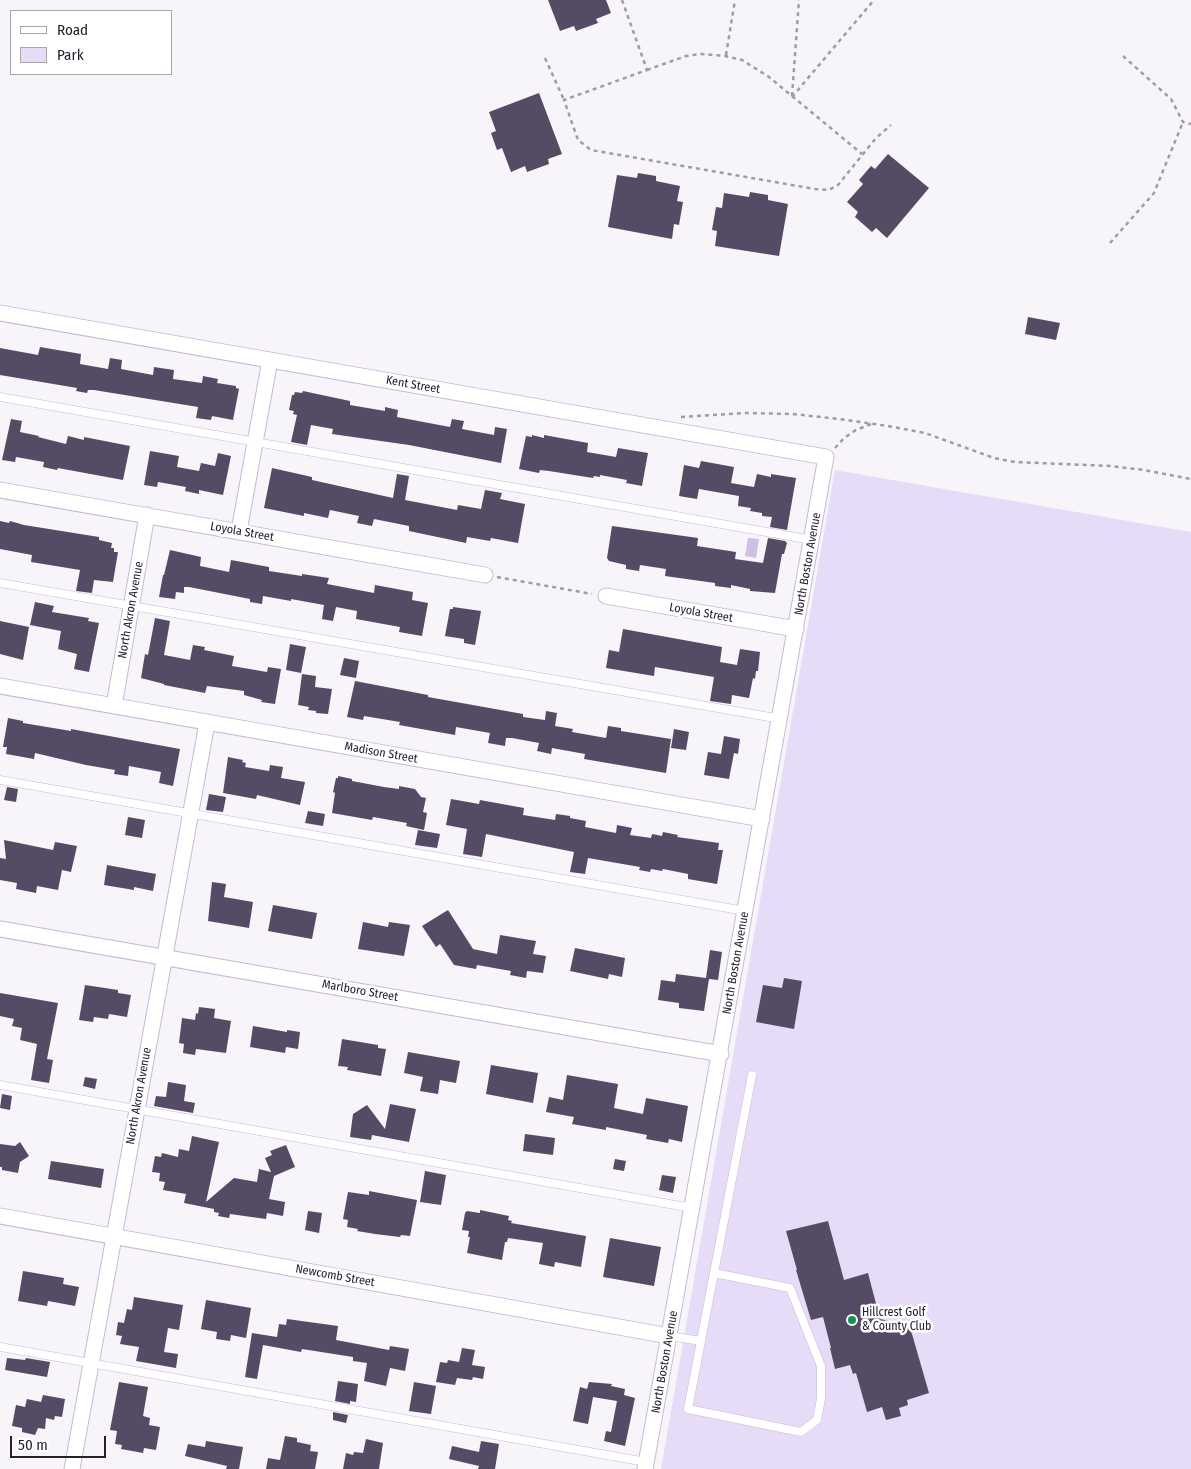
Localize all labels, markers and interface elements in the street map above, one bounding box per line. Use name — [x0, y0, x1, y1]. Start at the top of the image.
legend — [10, 10, 172, 75]
text: Road — [57, 21, 88, 39]
text: Park — [57, 46, 84, 64]
street label: Kent Street — [385, 373, 441, 397]
street label: North Boston Avenue — [792, 511, 824, 617]
street label: Loyola Street — [209, 519, 275, 545]
street label: North Akron Avenue — [115, 560, 147, 660]
street label: Loyola Street — [668, 600, 734, 626]
street label: Madison Street — [343, 739, 419, 767]
street label: North Boston Avenue — [720, 910, 752, 1016]
street label: Marlboro Street — [321, 977, 399, 1005]
street label: North Akron Avenue — [123, 1046, 155, 1146]
street label: Newcomb Street — [294, 1262, 376, 1290]
place label: Hillcrest Golf & County Club — [862, 1306, 931, 1334]
street label: North Boston Avenue — [649, 1309, 681, 1415]
marker: Hillcrest Golf & County Club — [846, 1314, 858, 1326]
scale bar — [12, 1426, 109, 1458]
text: 50 m — [18, 1436, 48, 1454]

